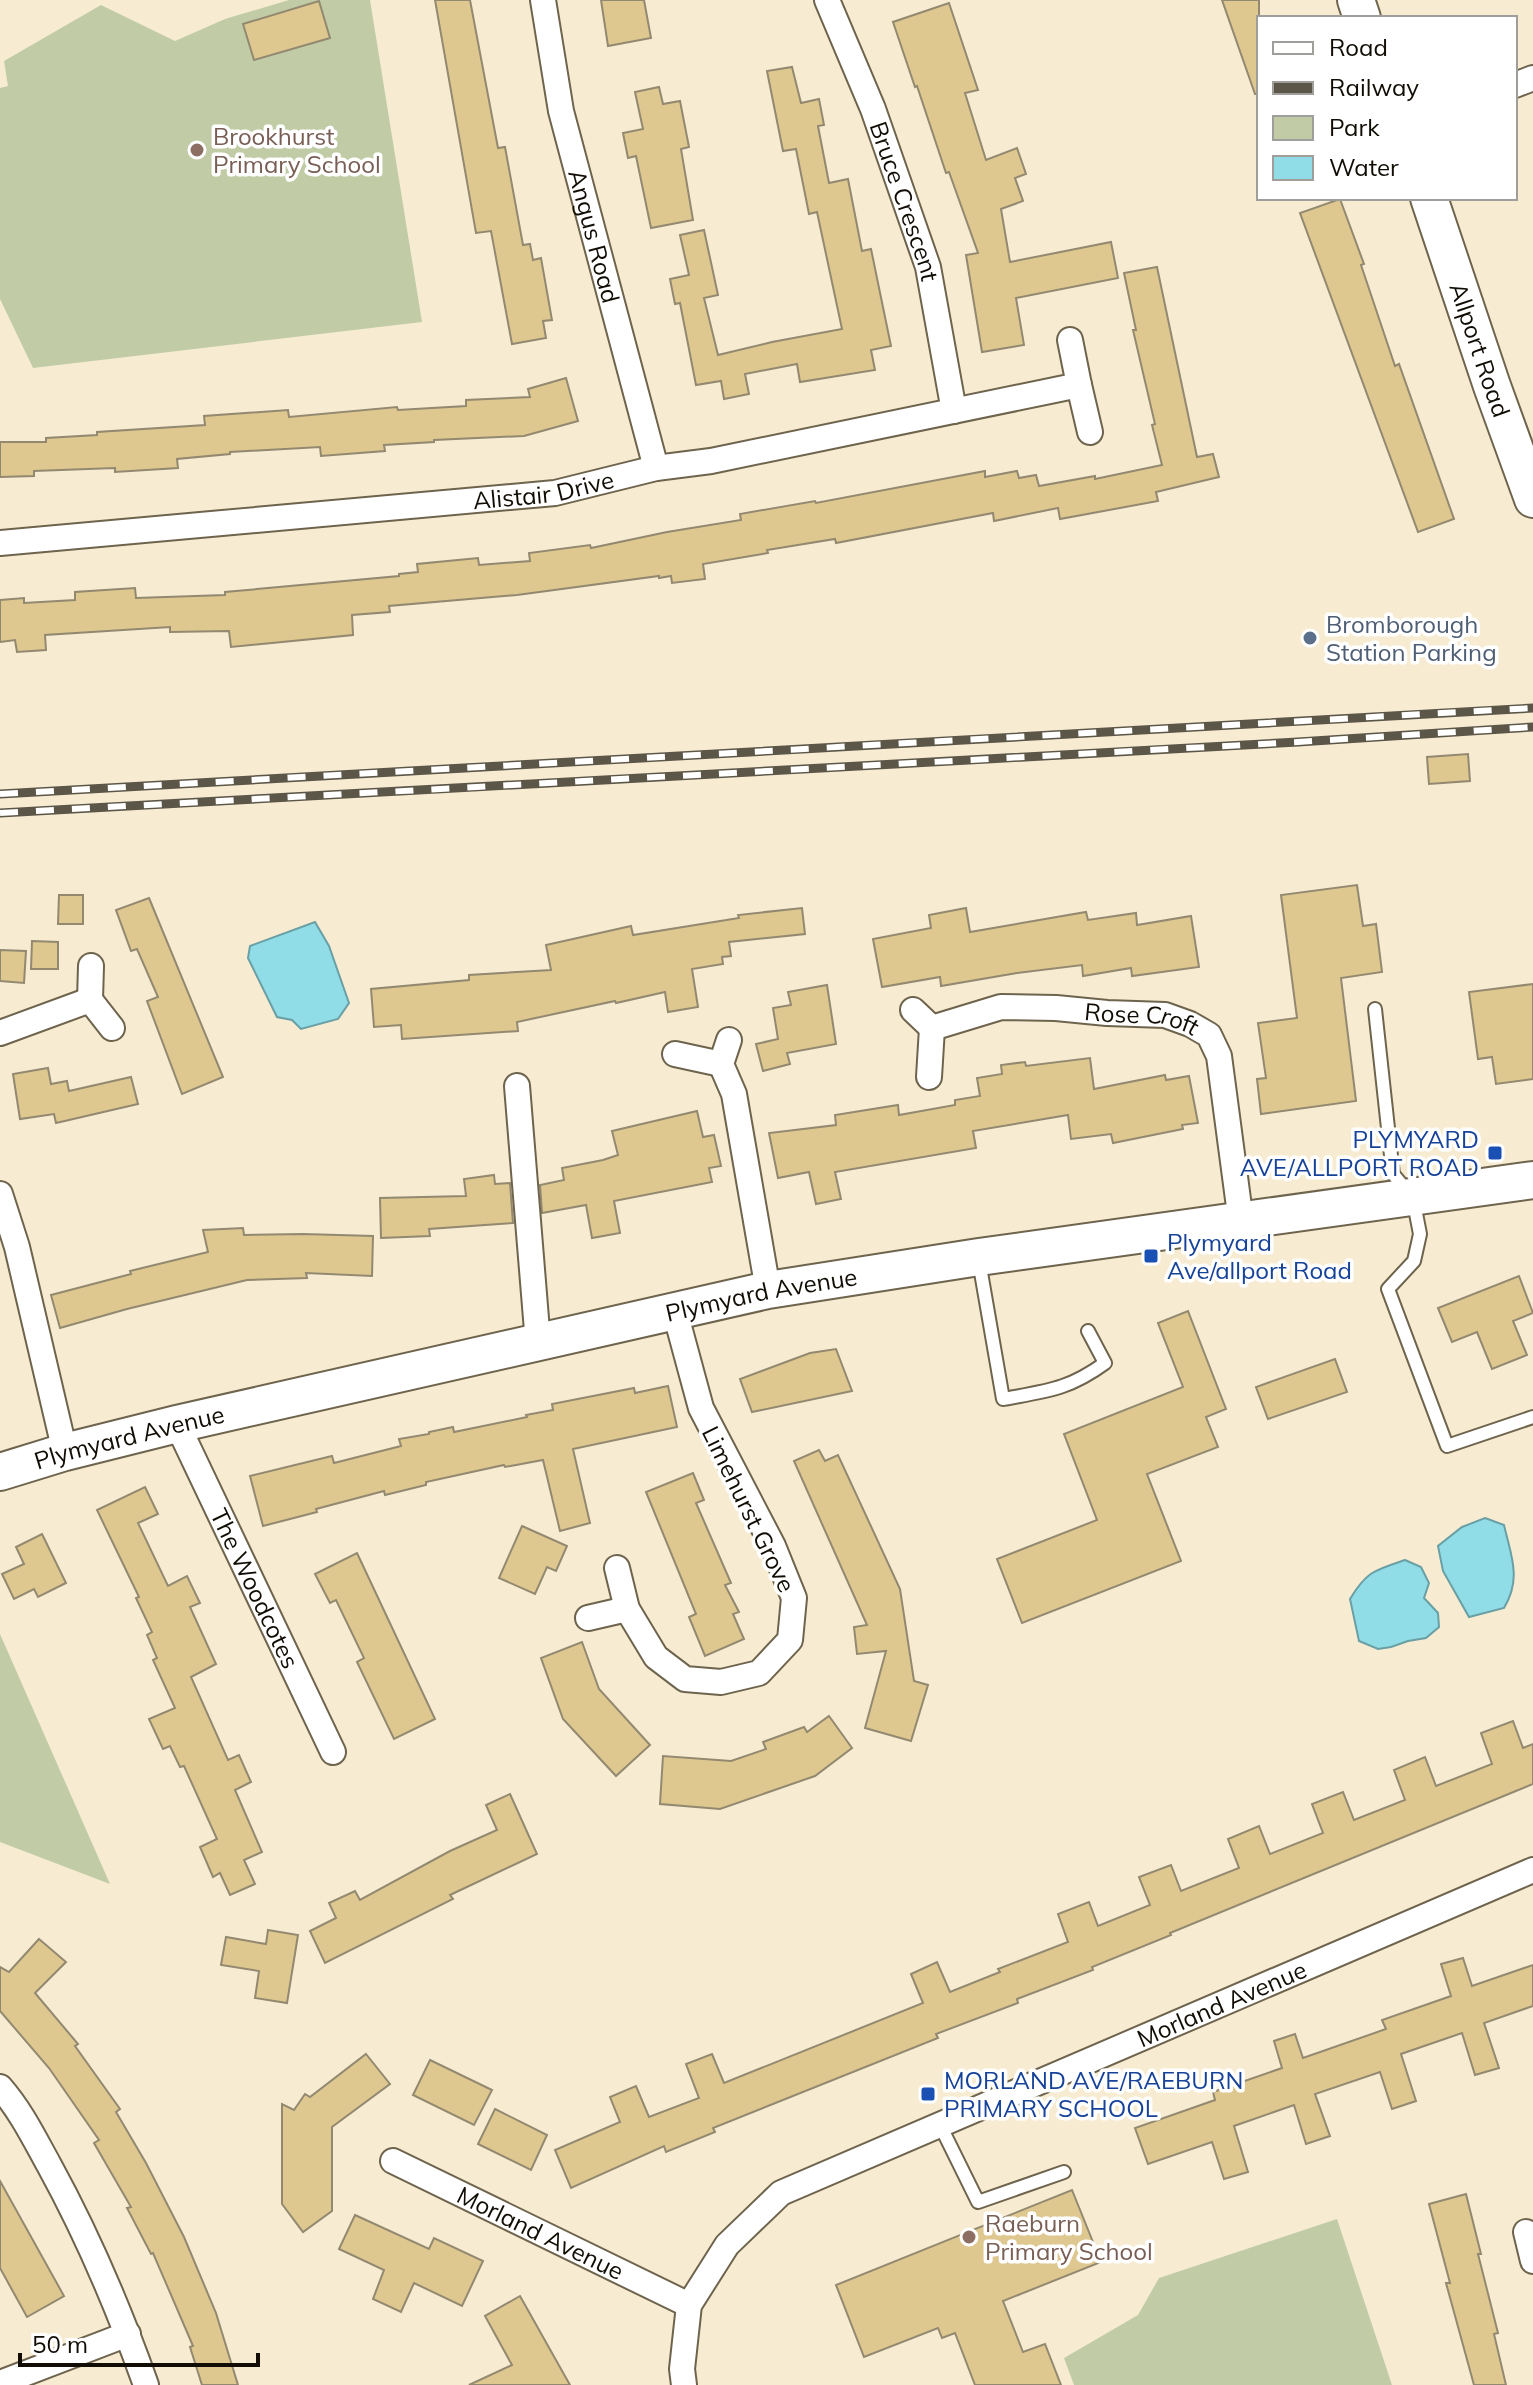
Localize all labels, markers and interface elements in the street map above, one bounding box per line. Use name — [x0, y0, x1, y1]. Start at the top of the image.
legend — [1257, 16, 1517, 200]
text: Road — [1329, 32, 1388, 62]
text: Railway — [1329, 72, 1419, 102]
text: Park — [1329, 112, 1380, 142]
street label: Bruce Crescent — [863, 117, 945, 283]
place label: Brookhurst Primary School — [213, 121, 381, 179]
marker: Brookhurst Primary School — [188, 141, 206, 159]
text: Water — [1329, 152, 1399, 182]
street label: Angus Road — [562, 166, 626, 306]
street label: Allport Road — [1443, 279, 1517, 421]
street label: Alistair Drive — [472, 464, 617, 515]
place label: Bromborough Station Parking — [1326, 609, 1497, 667]
marker: Bromborough Station Parking — [1301, 629, 1319, 647]
street label: Rose Croft — [1083, 996, 1205, 1041]
place label: PLYMYARD AVE/ALLPORT ROAD — [1240, 1124, 1479, 1182]
marker: PLYMYARD AVE/ALLPORT ROAD — [1486, 1144, 1504, 1162]
place label: Plymyard Ave/allport Road — [1167, 1227, 1352, 1285]
marker: Plymyard Ave/allport Road — [1142, 1247, 1160, 1265]
street label: Plymyard Avenue — [662, 1261, 859, 1328]
street label: Plymyard Avenue — [31, 1399, 227, 1476]
street label: Limehurst Grove — [696, 1421, 802, 1597]
street label: The Woodcotes — [204, 1504, 306, 1673]
street label: Morland Avenue — [1132, 1954, 1311, 2053]
place label: MORLAND AVE/RAEBURN PRIMARY SCHOOL — [944, 2065, 1243, 2123]
marker: MORLAND AVE/RAEBURN PRIMARY SCHOOL — [919, 2085, 937, 2103]
street label: Morland Avenue — [452, 2180, 629, 2286]
place label: Raeburn Primary School — [985, 2208, 1153, 2266]
marker: Raeburn Primary School — [960, 2228, 978, 2246]
scale bar — [20, 2317, 258, 2367]
text: 50 m — [32, 2329, 88, 2359]

